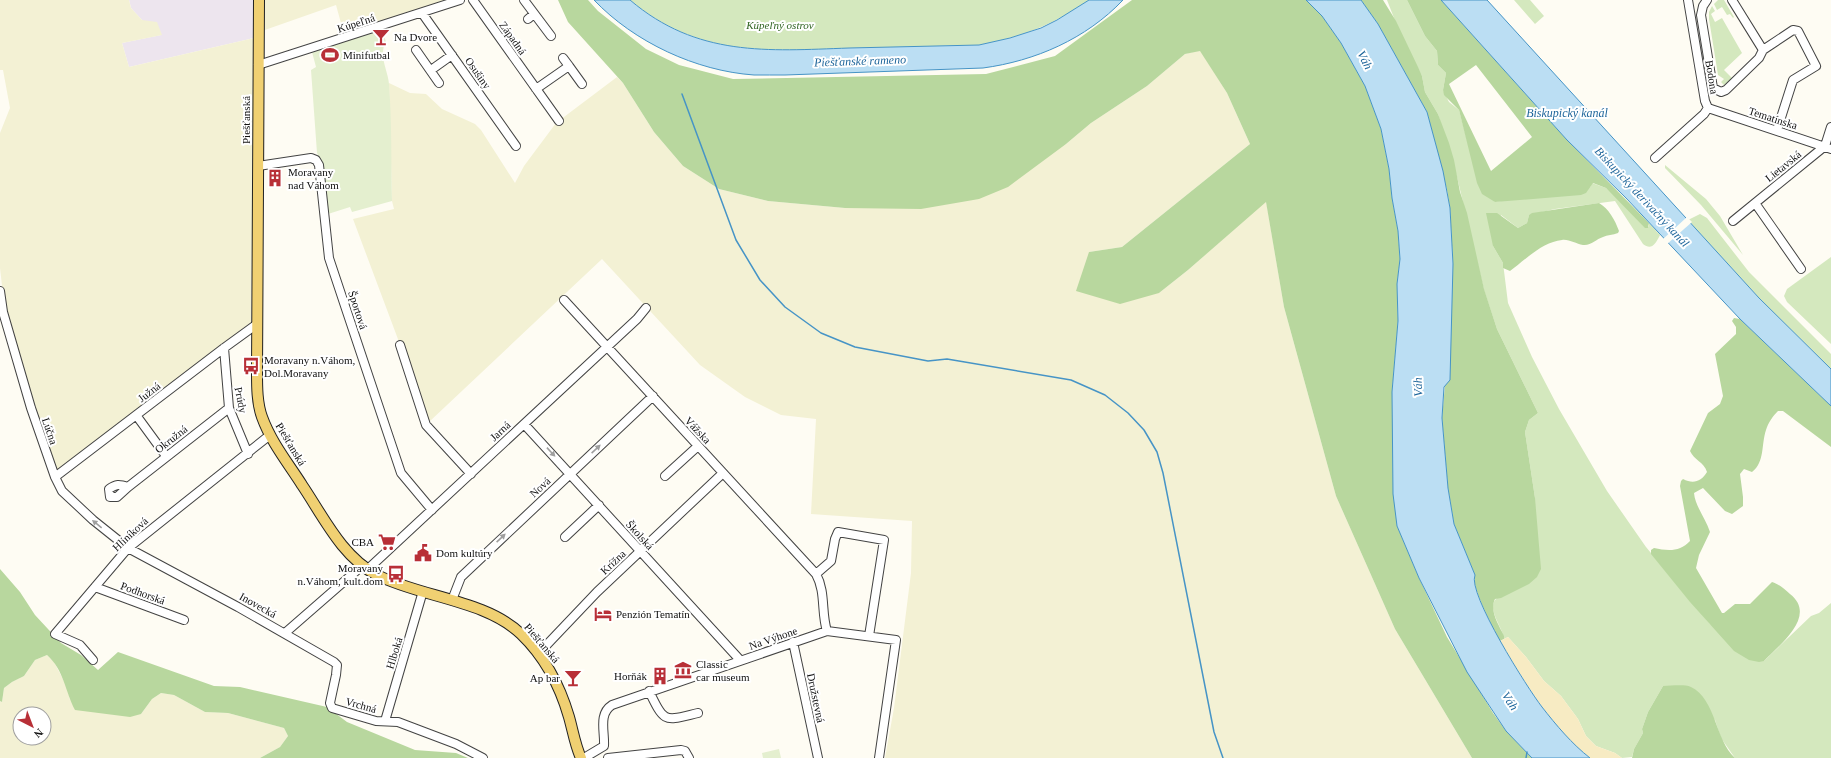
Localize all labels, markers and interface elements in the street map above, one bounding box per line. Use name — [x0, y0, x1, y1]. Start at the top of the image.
street label: Kúpeľná — [336, 11, 376, 35]
street label: Západná — [497, 19, 529, 57]
park label: Kúpeľný ostrov — [745, 19, 814, 31]
bar icon: Na Dvore — [371, 27, 391, 47]
place label: Na Dvore — [394, 31, 437, 43]
sports icon: Minifutbal — [320, 45, 340, 65]
water label: Váh — [1354, 48, 1376, 72]
place label: Minifutbal — [343, 49, 390, 61]
water label: Piešťanské rameno — [813, 52, 906, 70]
street label: Osušiny — [463, 55, 494, 92]
street label: Bodona — [1703, 59, 1721, 95]
street label: Piešťanská — [240, 96, 252, 144]
street label: Tematínska — [1747, 104, 1799, 132]
water label: Biskupický kanál — [1526, 106, 1608, 120]
water label: Biskupický derivačný kanál — [1592, 144, 1693, 251]
street label: Lietavská — [1763, 148, 1803, 184]
place label: Moravany nad Váhom — [288, 166, 339, 191]
building icon: Moravany nad Váhom — [265, 168, 285, 188]
street label: Športová — [346, 289, 370, 331]
place label: Moravany n.Váhom, Dol.Moravany — [264, 354, 356, 379]
bus stop icon: Moravany n.Váhom, Dol.Moravany — [241, 356, 261, 376]
water label: Váh — [1411, 377, 1425, 397]
street label: Južná — [135, 379, 163, 404]
street label: Prúdy — [233, 386, 249, 415]
street label: Vážska — [683, 414, 714, 446]
street label: Lúčna — [40, 416, 60, 446]
street label: Jarná — [487, 419, 513, 443]
street label: Piešťanská — [273, 420, 309, 468]
street label: Okružná — [152, 423, 190, 455]
one-way arrow — [591, 445, 601, 454]
one-way arrow — [546, 448, 555, 457]
street label: Nová — [527, 474, 553, 500]
street label: Hliníková — [110, 515, 150, 553]
street label: Školská — [624, 518, 656, 552]
one-way arrow — [92, 520, 103, 528]
supermarket icon: CBA — [377, 532, 397, 552]
one-way arrow — [496, 534, 506, 543]
place label: CBA — [351, 536, 374, 548]
public building icon: Dom kultúry — [413, 543, 433, 563]
place label: Dom kultúry — [436, 547, 493, 559]
street label: Krížna — [598, 547, 628, 577]
place label: Moravany n.Váhom, kult.dom — [297, 562, 383, 587]
bus stop icon: Moravany n.Váhom, kult.dom — [386, 564, 406, 584]
street label: Podhorská — [119, 579, 167, 607]
street label: Inovecká — [237, 590, 279, 620]
hotel icon: Penzión Tematín — [593, 604, 613, 624]
place label: Penzión Tematín — [616, 608, 690, 620]
street label: Piešťanská — [522, 621, 562, 665]
street label: Na Výhone — [747, 624, 799, 652]
street label: Hlboká — [384, 636, 405, 670]
place label: Classic car museum — [696, 658, 750, 683]
museum icon: Classic car museum — [673, 660, 693, 680]
building icon: Horňák — [650, 666, 670, 686]
bar icon: Ap bar — [563, 668, 583, 688]
place label: Horňák — [614, 670, 647, 682]
place label: Ap bar — [530, 672, 560, 684]
street label: Družstevná — [805, 672, 827, 724]
water label: Váh — [1499, 689, 1521, 713]
street label: Vrchná — [344, 695, 378, 715]
north arrow — [12, 706, 52, 746]
text: N — [32, 726, 46, 741]

